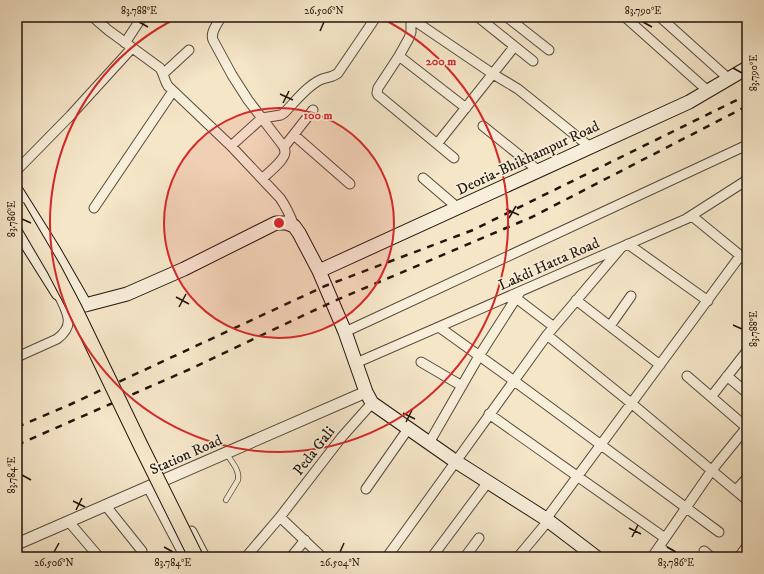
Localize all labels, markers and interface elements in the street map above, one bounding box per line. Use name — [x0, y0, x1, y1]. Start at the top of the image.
text: 83.788°E — [121, 5, 157, 17]
text: 26.506°N — [304, 5, 344, 17]
text: 83.790°E — [625, 5, 661, 17]
text: 200 m — [426, 54, 456, 69]
text: 83.790°E — [748, 55, 760, 91]
text: 100 m — [304, 108, 332, 123]
street label: Deoria-Bhikhampur Road — [454, 116, 603, 199]
text: 83.786°E — [6, 201, 18, 237]
centre of rings — [272, 216, 286, 230]
street label: Lakdi Hatta Road — [496, 233, 603, 295]
text: 83.788°E — [748, 311, 760, 347]
street label: Peda Gali — [289, 423, 339, 479]
street label: Station Road — [147, 430, 226, 479]
text: 83.784°E — [6, 457, 18, 493]
text: 26.506°N — [34, 557, 74, 569]
text: 83.784°E — [155, 557, 191, 569]
text: 26.504°N — [320, 557, 360, 569]
text: 83.786°E — [658, 557, 694, 569]

